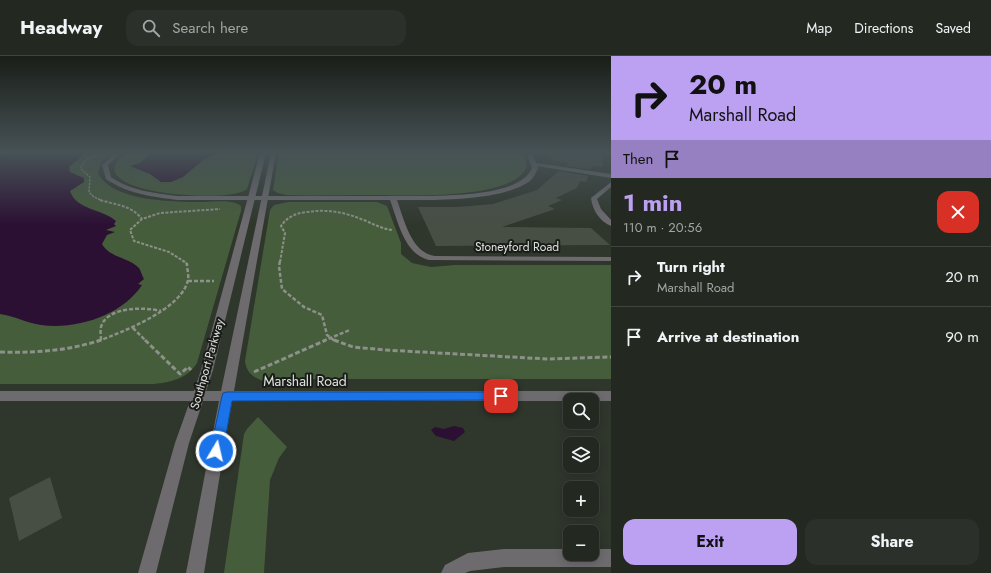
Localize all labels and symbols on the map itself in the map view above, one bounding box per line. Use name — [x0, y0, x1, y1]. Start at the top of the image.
street label: Stoneyford Road — [475, 238, 559, 256]
street label: Southport Parkway — [185, 316, 229, 411]
street label: Marshall Road — [263, 371, 347, 391]
pin — [484, 379, 518, 413]
position arrow — [195, 430, 237, 472]

